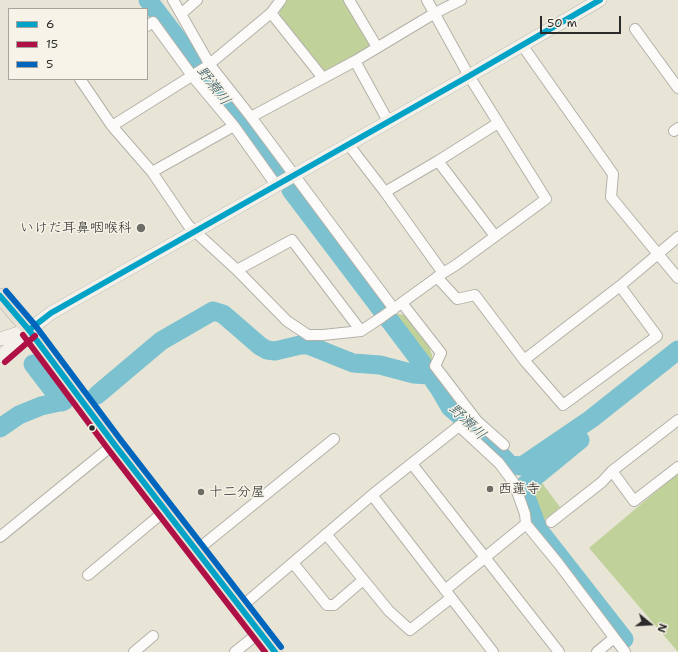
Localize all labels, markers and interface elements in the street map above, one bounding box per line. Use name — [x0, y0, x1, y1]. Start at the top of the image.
legend — [8, 8, 148, 80]
scale bar — [542, 8, 623, 34]
text: 50 m — [547, 15, 577, 31]
text: 6 — [46, 16, 54, 32]
text: 15 — [46, 36, 58, 52]
text: 5 — [46, 56, 53, 72]
water label: 野瀬川 — [192, 63, 234, 109]
place label: いけだ耳鼻咽喉科 — [20, 220, 132, 236]
marker: いけだ耳鼻咽喉科 — [135, 222, 147, 234]
water label: 野瀬川 — [445, 400, 489, 444]
unlabelled marker — [87, 423, 97, 433]
place label: 西蓮寺 — [498, 481, 540, 497]
place label: 十二分屋 — [209, 484, 265, 500]
marker: 西蓮寺 — [485, 484, 495, 494]
marker: 十二分屋 — [196, 487, 206, 497]
north arrow — [630, 604, 670, 644]
text: N — [653, 621, 670, 634]

